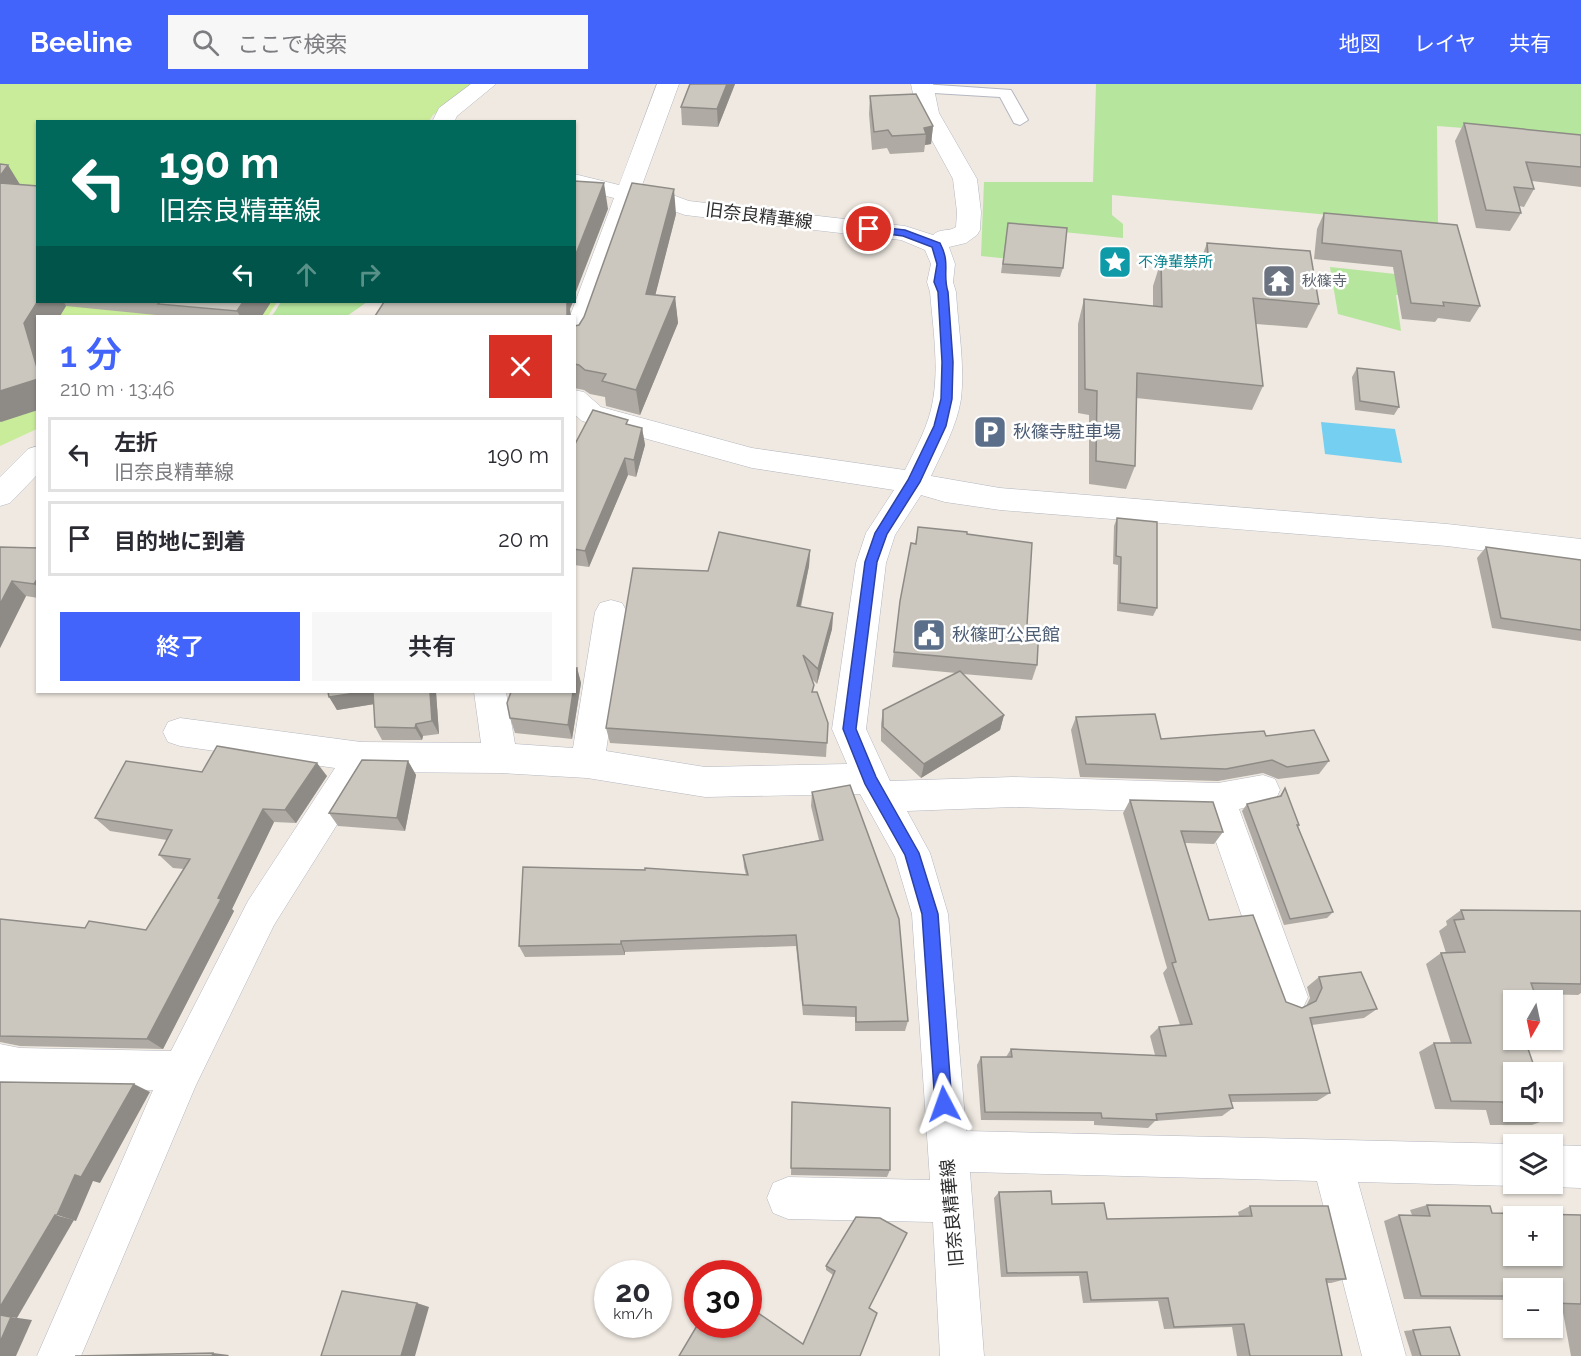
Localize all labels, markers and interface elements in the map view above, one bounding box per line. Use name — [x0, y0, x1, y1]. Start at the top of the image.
search box — [168, 15, 588, 69]
text: Beeline — [30, 26, 132, 59]
icon: search — [189, 26, 222, 59]
text: ここで検索 — [237, 31, 347, 57]
text: 地図 — [1339, 31, 1381, 56]
text: レイヤ — [1414, 31, 1476, 56]
text: 共有 — [1509, 31, 1551, 56]
text: 190 m — [159, 139, 279, 188]
icon: left — [60, 144, 138, 222]
text: 旧奈良精華線 — [159, 195, 321, 226]
street label: 旧奈良精華線 — [704, 199, 814, 233]
pin — [843, 203, 894, 254]
icon: arrive — [852, 212, 885, 245]
place icon: 不浄輩禁所 — [1097, 244, 1133, 280]
place label: 不浄輩禁所 — [1138, 253, 1213, 271]
icon: left — [227, 258, 260, 291]
icon: ahead — [290, 258, 323, 291]
icon: right — [353, 258, 386, 291]
temple icon: 秋篠寺 — [1261, 263, 1297, 299]
place label: 秋篠寺 — [1302, 272, 1347, 290]
text: 1 分 — [60, 333, 122, 375]
button: close — [489, 335, 552, 398]
text: 210 m · 13:46 — [60, 377, 175, 401]
parking icon: 秋篠寺駐車場 — [972, 414, 1008, 450]
place label: 秋篠寺駐車場 — [1013, 421, 1121, 442]
text: 左折 — [114, 429, 158, 455]
icon: left — [63, 438, 96, 471]
text: 190 m — [487, 442, 549, 468]
text: 旧奈良精華線 — [114, 460, 234, 484]
icon: arrive — [63, 522, 96, 555]
text: 20 m — [498, 526, 549, 552]
text: 目的地に到着 — [114, 528, 246, 554]
button: 終了 — [60, 612, 300, 681]
button: 共有 — [312, 612, 552, 681]
public building icon: 秋篠町公民館 — [911, 617, 947, 653]
place label: 秋篠町公民館 — [952, 624, 1060, 645]
north arrow — [1503, 990, 1563, 1050]
map controls — [1503, 990, 1563, 1338]
button: sound — [1503, 1062, 1563, 1122]
position arrow — [912, 1072, 976, 1136]
button: layers — [1503, 1134, 1563, 1194]
street label: 旧奈良精華線 — [936, 1158, 967, 1268]
button: + — [1503, 1206, 1563, 1266]
speed limit sign: 30 — [684, 1260, 762, 1338]
text: 20 — [615, 1274, 651, 1309]
button: − — [1503, 1278, 1563, 1338]
text: km/h — [613, 1305, 653, 1323]

